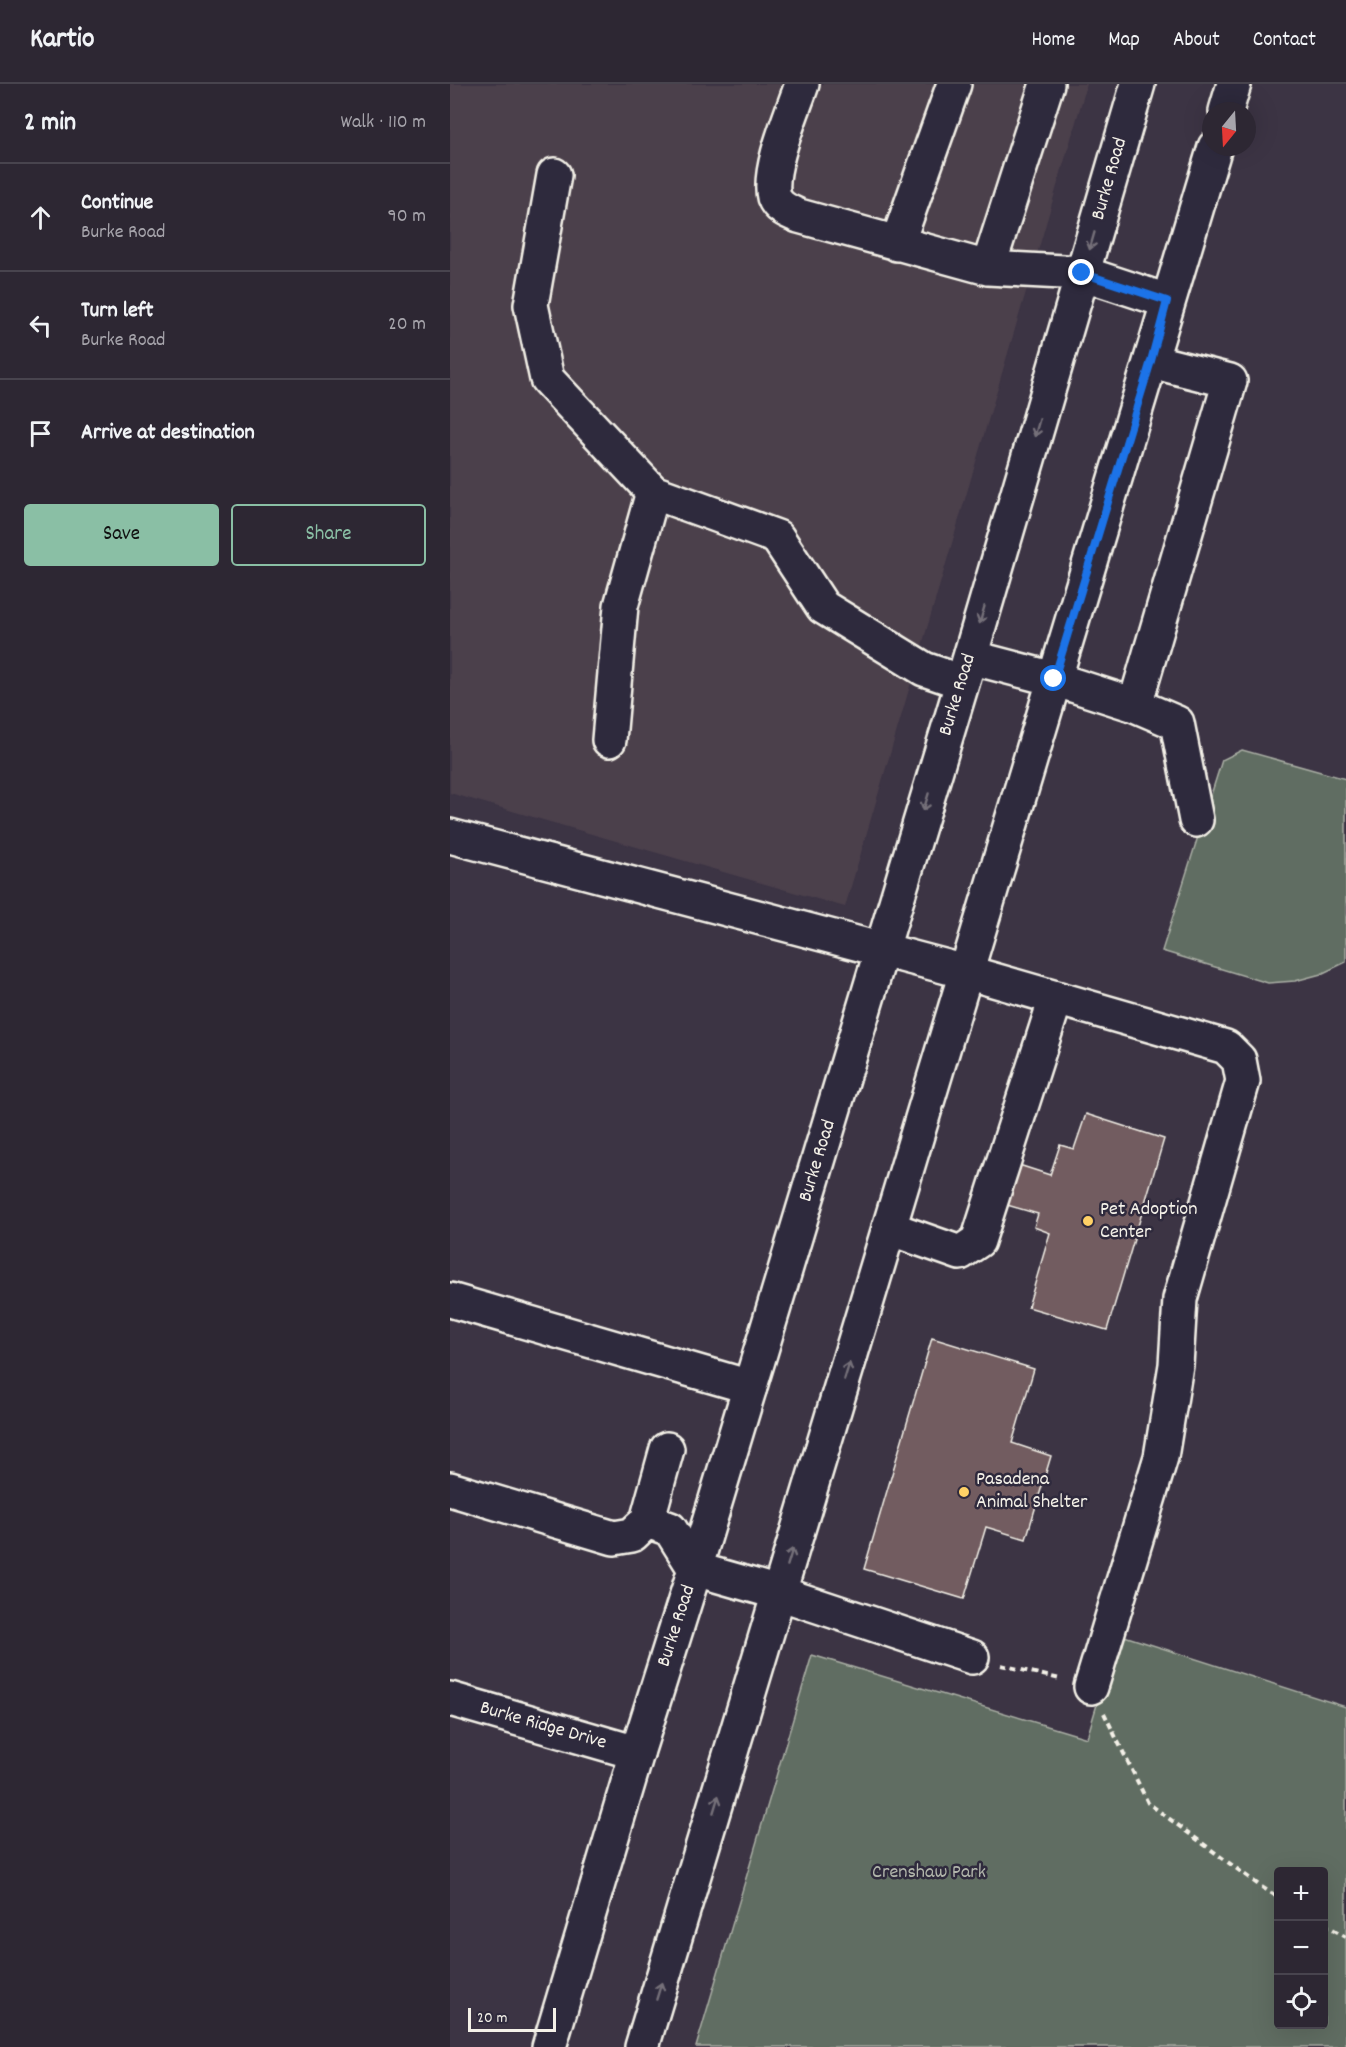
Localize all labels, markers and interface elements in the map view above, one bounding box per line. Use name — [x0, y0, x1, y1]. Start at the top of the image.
text: Kartio — [30, 21, 94, 61]
text: Home — [1031, 26, 1075, 56]
text: Map — [1108, 26, 1140, 56]
text: About — [1173, 26, 1220, 56]
text: Contact — [1253, 26, 1316, 56]
north arrow — [1202, 102, 1256, 156]
text: 2 min — [24, 105, 76, 142]
text: Walk · 110 m — [340, 109, 426, 137]
street label: Burke Road — [1085, 135, 1135, 223]
text: Continue — [81, 188, 153, 219]
icon: ahead — [24, 201, 57, 234]
text: 90 m — [388, 203, 426, 231]
text: Burke Road — [81, 219, 166, 247]
one-way arrow — [1086, 231, 1097, 250]
route end — [1068, 259, 1094, 285]
text: Turn left — [81, 296, 153, 327]
icon: left — [24, 309, 57, 342]
text: 20 m — [388, 311, 426, 339]
text: Burke Road — [81, 327, 166, 355]
icon: arrive — [24, 417, 57, 450]
text: Arrive at destination — [81, 418, 255, 449]
one-way arrow — [1031, 418, 1042, 437]
button: Save — [24, 504, 219, 566]
button: Share — [231, 504, 426, 566]
one-way arrow — [976, 605, 987, 624]
street label: Burke Road — [932, 651, 984, 739]
route start — [1040, 665, 1066, 691]
one-way arrow — [920, 792, 931, 811]
street label: Burke Road — [792, 1117, 844, 1205]
place label: Pet Adoption Center — [1100, 1196, 1197, 1247]
marker: Pet Adoption Center — [1081, 1214, 1095, 1228]
one-way arrow — [842, 1362, 853, 1381]
place label: Pasadena Animal Shelter — [976, 1466, 1088, 1517]
marker: Pasadena Animal Shelter — [957, 1485, 971, 1499]
one-way arrow — [785, 1548, 796, 1567]
street label: Burke Road — [651, 1581, 703, 1671]
street label: Burke Ridge Drive — [476, 1695, 610, 1758]
one-way arrow — [711, 1795, 722, 1814]
park label: Crenshaw Park — [872, 1859, 986, 1887]
map controls — [1274, 1867, 1328, 2029]
button: + — [1274, 1867, 1328, 1921]
button: − — [1274, 1921, 1328, 1975]
button: locate — [1274, 1975, 1328, 2029]
one-way arrow — [654, 1982, 665, 2001]
scale bar — [468, 2005, 556, 2032]
text: 20 m — [477, 2007, 507, 2030]

